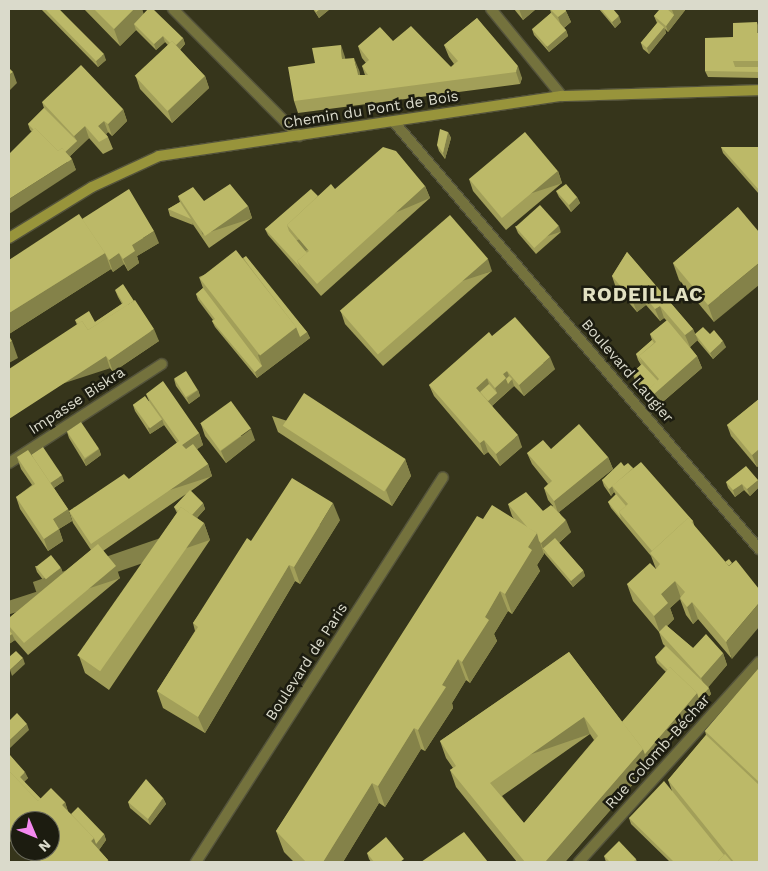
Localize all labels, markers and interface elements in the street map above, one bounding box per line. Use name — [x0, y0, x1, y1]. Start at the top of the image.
street label: Chemin du Pont de Bois — [282, 87, 460, 133]
district label: RODEILLAC — [581, 282, 705, 306]
street label: Boulevard Laugier — [577, 316, 677, 426]
street label: Impasse Biskra — [26, 363, 128, 439]
street label: Boulevard de Paris — [262, 600, 352, 724]
street label: Rue Colomb-Béchar — [602, 691, 714, 813]
north arrow — [10, 811, 60, 861]
text: N — [36, 837, 54, 855]

